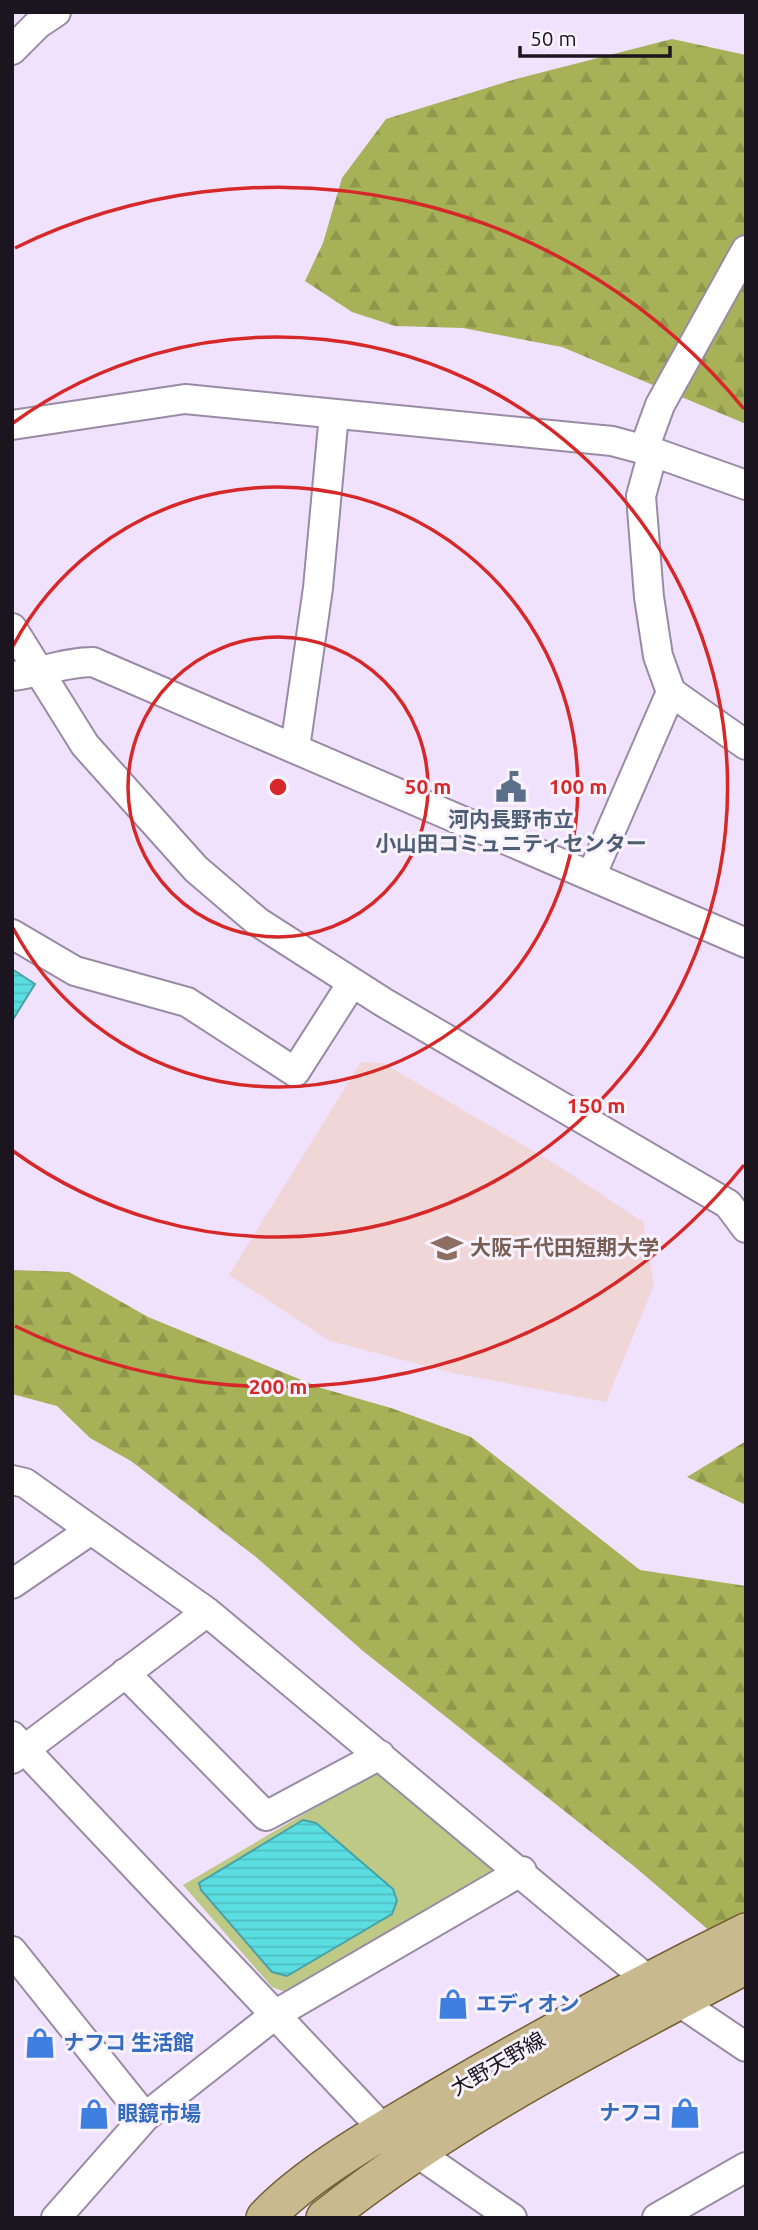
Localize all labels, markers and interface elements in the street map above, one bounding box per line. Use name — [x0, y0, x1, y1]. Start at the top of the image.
scale bar — [520, 14, 670, 58]
text: 50 m — [530, 26, 577, 50]
public building icon: 河内長野市立 小山田コミュニティセンター — [494, 770, 528, 804]
text: 50 m — [405, 774, 451, 798]
text: 100 m — [549, 774, 607, 798]
centre of rings — [266, 775, 290, 799]
place label: 河内長野市立 小山田コミュニティセンター — [375, 807, 647, 855]
text: 150 m — [567, 1093, 625, 1117]
school or university icon: 大阪千代田短期大学 — [430, 1231, 464, 1265]
place label: 大阪千代田短期大学 — [470, 1235, 659, 1259]
text: 200 m — [249, 1374, 307, 1398]
shop icon: エディオン — [436, 1987, 470, 2021]
place label: エディオン — [476, 1991, 580, 2015]
shop icon: ナフコ 生活館 — [23, 2026, 57, 2060]
street label: 大野天野線 — [446, 2026, 549, 2100]
place label: ナフコ 生活館 — [63, 2030, 194, 2054]
shop icon: ナフコ — [668, 2096, 702, 2130]
shop icon: 眼鏡市場 — [77, 2097, 111, 2131]
place label: ナフコ — [599, 2100, 662, 2124]
place label: 眼鏡市場 — [117, 2101, 201, 2125]

